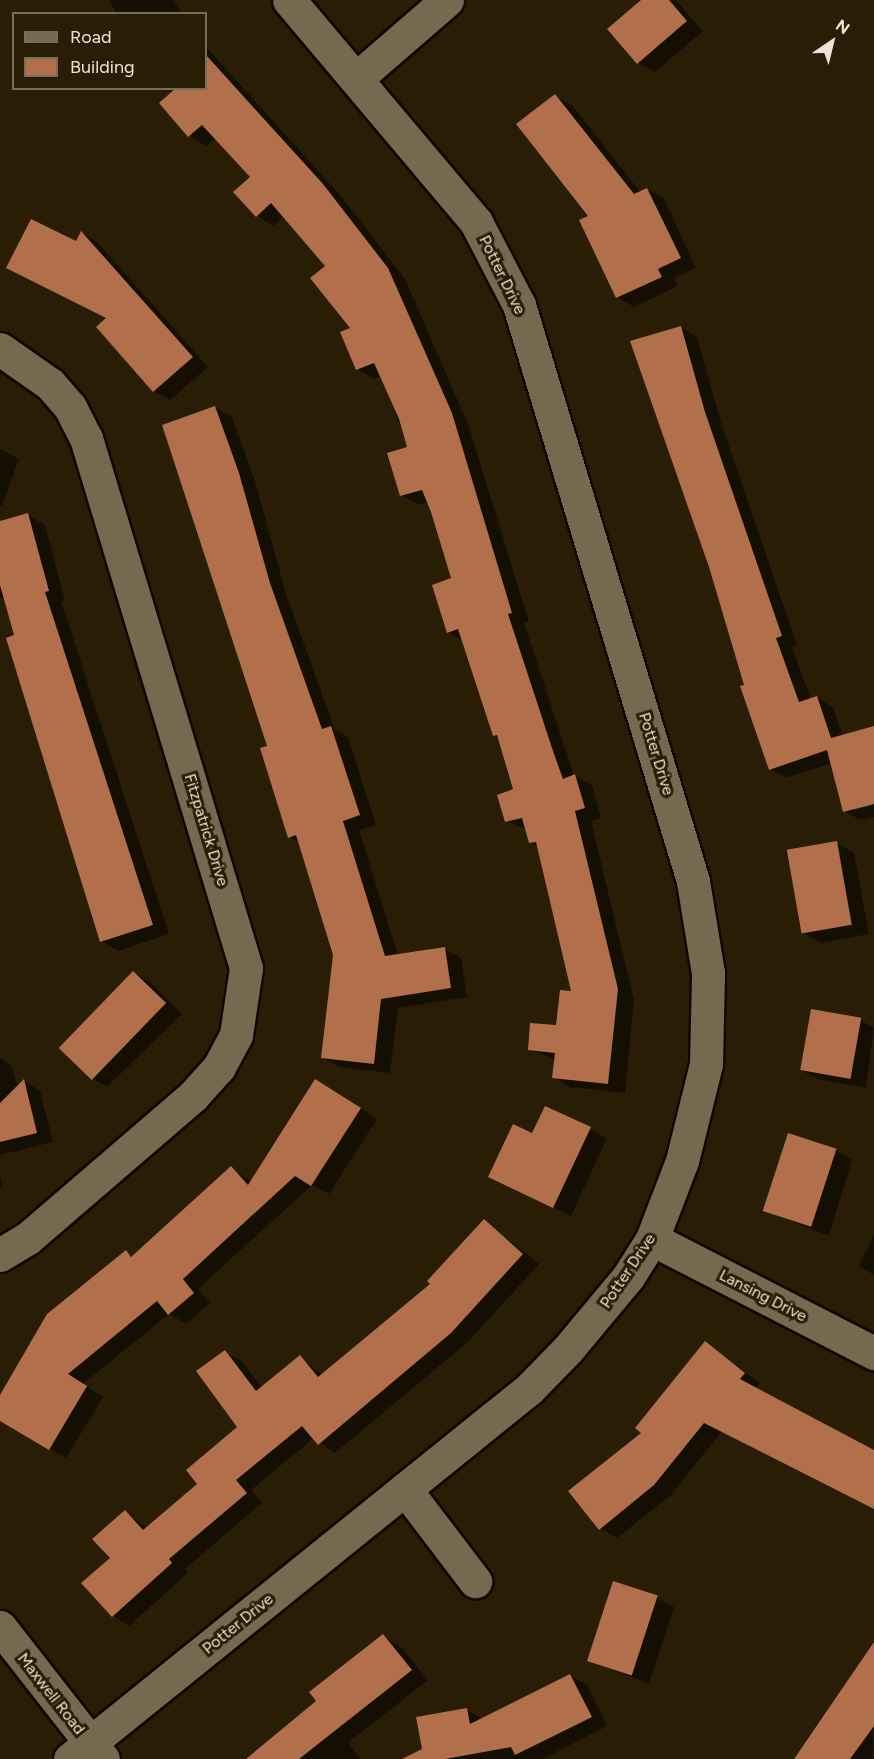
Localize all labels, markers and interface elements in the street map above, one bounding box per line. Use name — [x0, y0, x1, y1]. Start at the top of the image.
legend — [12, 12, 207, 90]
north arrow — [802, 12, 862, 72]
text: N — [832, 16, 853, 38]
text: Road — [70, 26, 111, 48]
text: Building — [70, 56, 135, 78]
street label: Potter Drive — [475, 232, 529, 318]
street label: Potter Drive — [634, 710, 678, 798]
street label: Fitzpatrick Drive — [180, 772, 232, 888]
street label: Potter Drive — [596, 1230, 660, 1312]
street label: Lansing Drive — [716, 1266, 810, 1326]
street label: Potter Drive — [199, 1590, 277, 1658]
street label: Maxwell Road — [13, 1649, 89, 1739]

